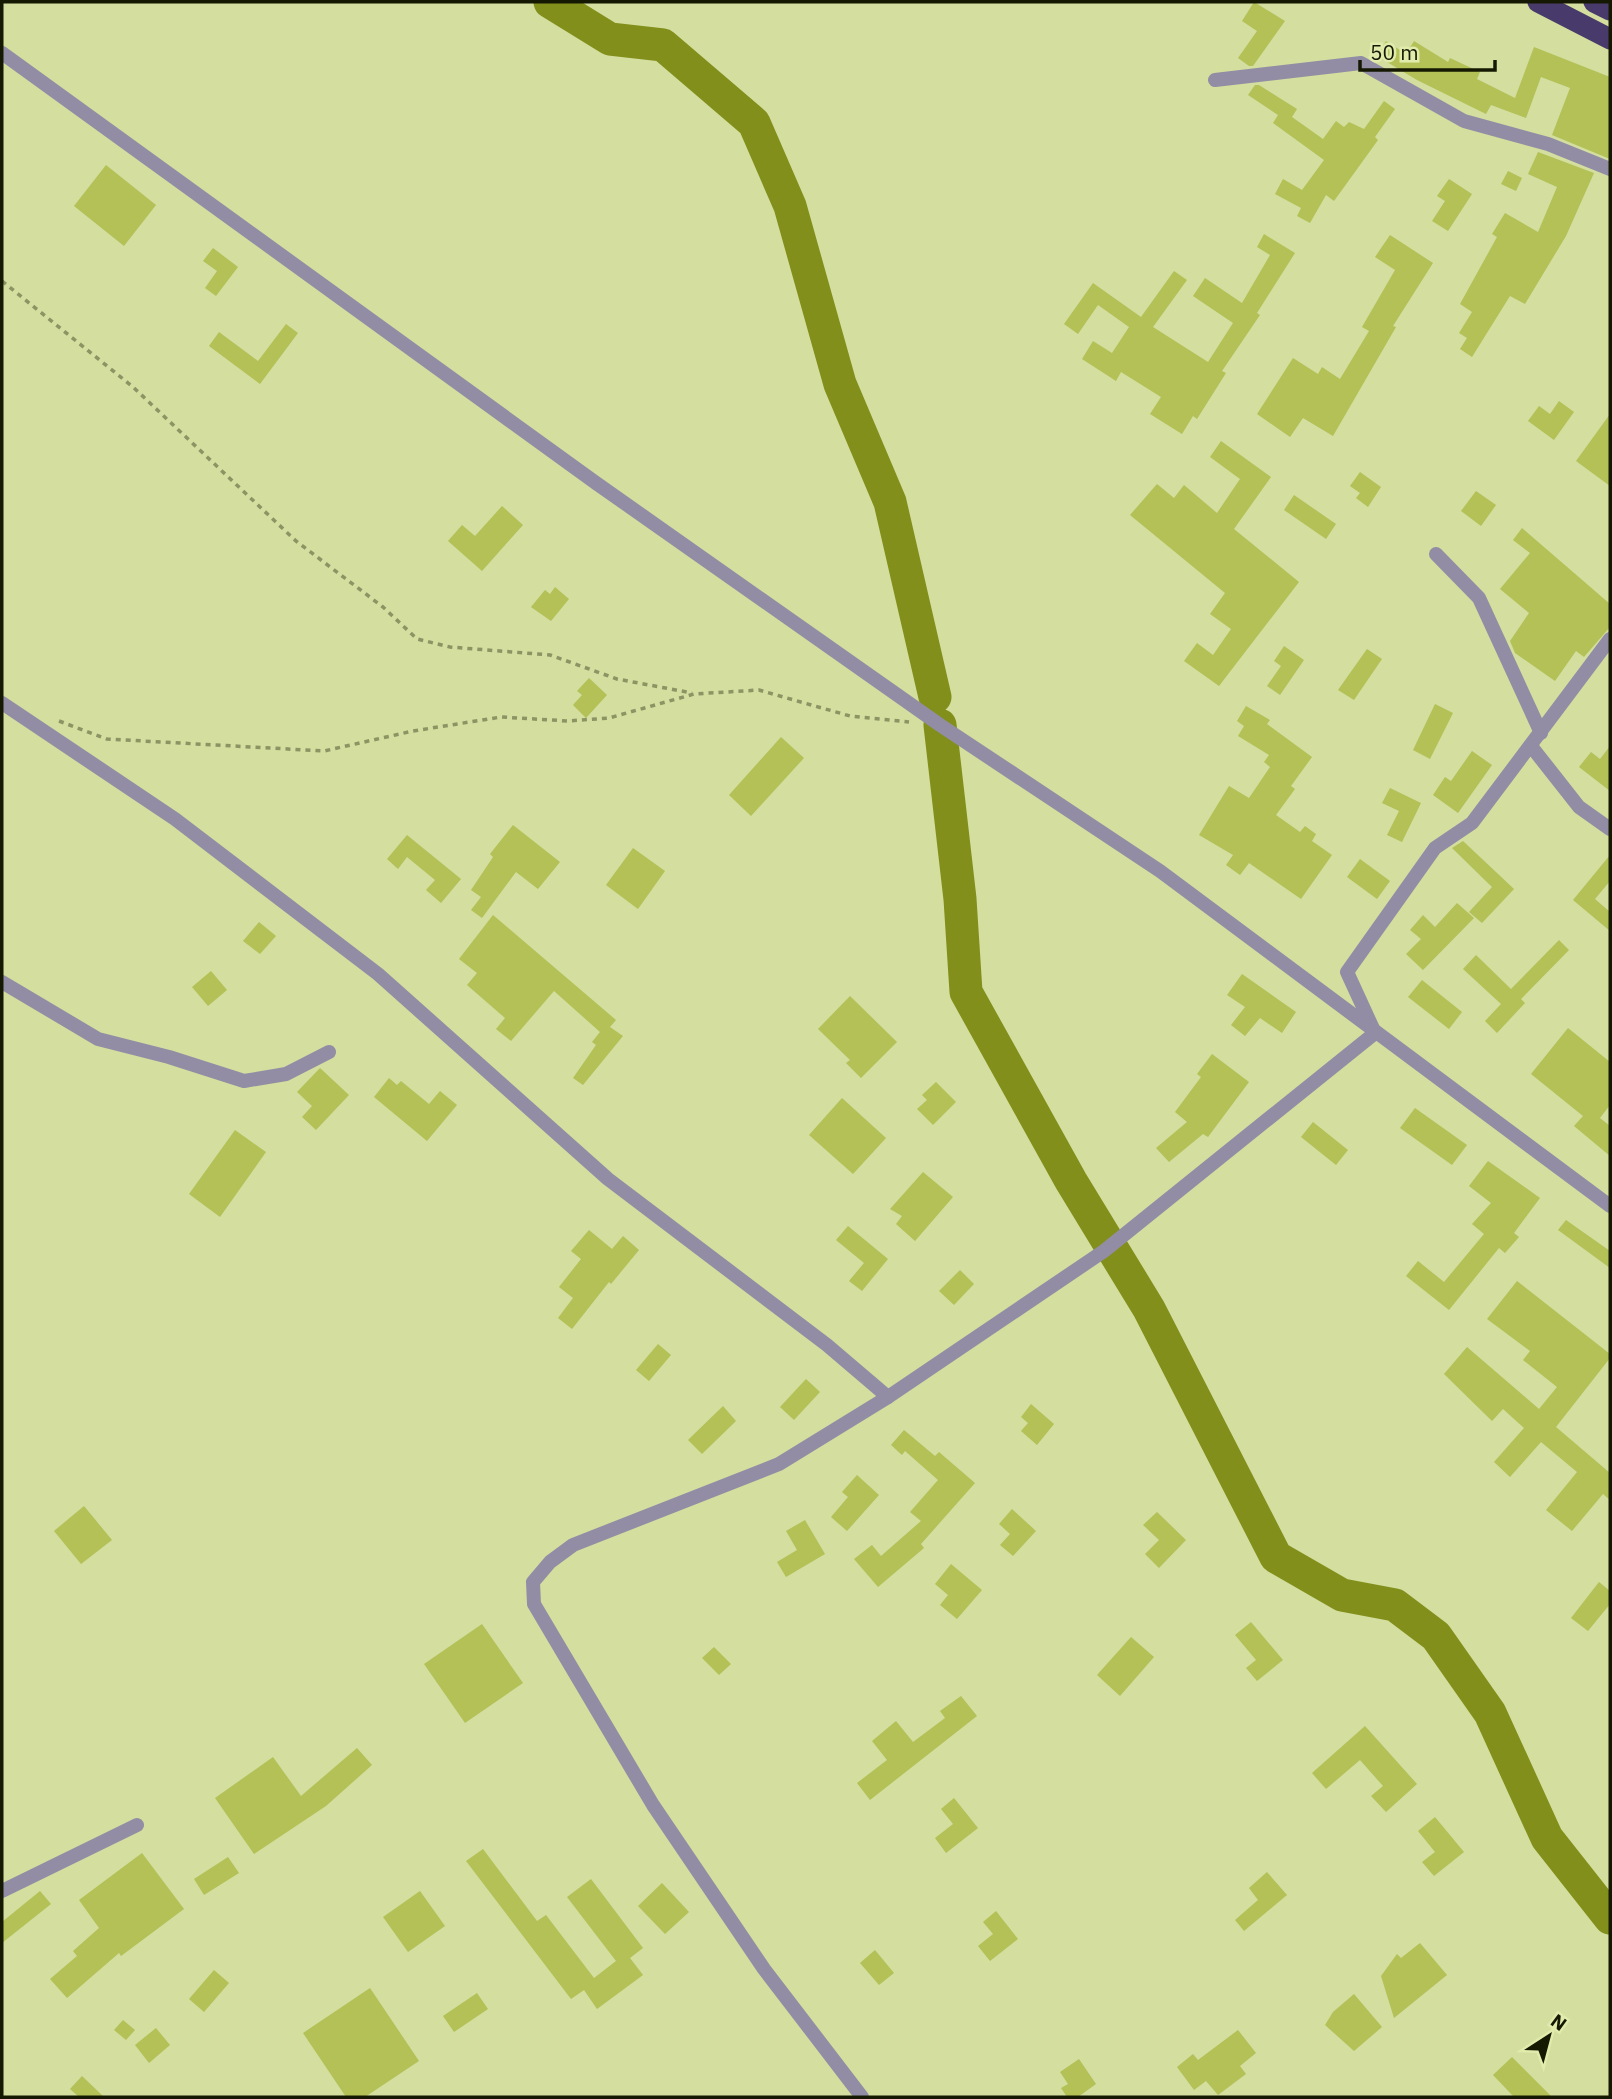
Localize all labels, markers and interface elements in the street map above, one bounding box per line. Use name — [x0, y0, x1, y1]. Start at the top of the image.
scale bar — [1360, 28, 1495, 72]
text: 50 m — [1370, 38, 1419, 66]
north arrow — [1514, 2001, 1584, 2071]
text: N — [1546, 2008, 1572, 2036]

